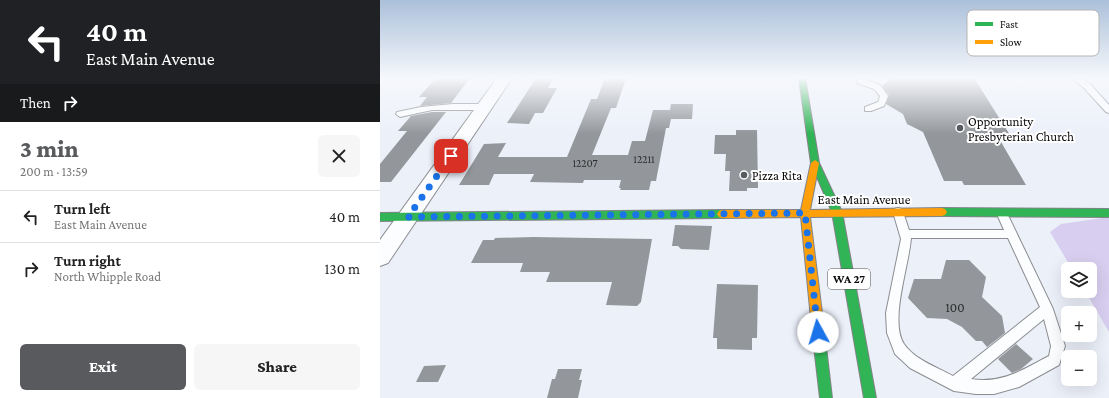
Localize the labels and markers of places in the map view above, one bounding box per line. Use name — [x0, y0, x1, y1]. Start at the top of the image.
place label: Opportunity Presbyterian Church — [968, 114, 1074, 144]
marker: Opportunity Presbyterian Church — [955, 123, 965, 133]
pin — [434, 139, 468, 173]
place label: Pizza Rita — [752, 168, 802, 183]
marker: Pizza Rita — [739, 170, 749, 180]

